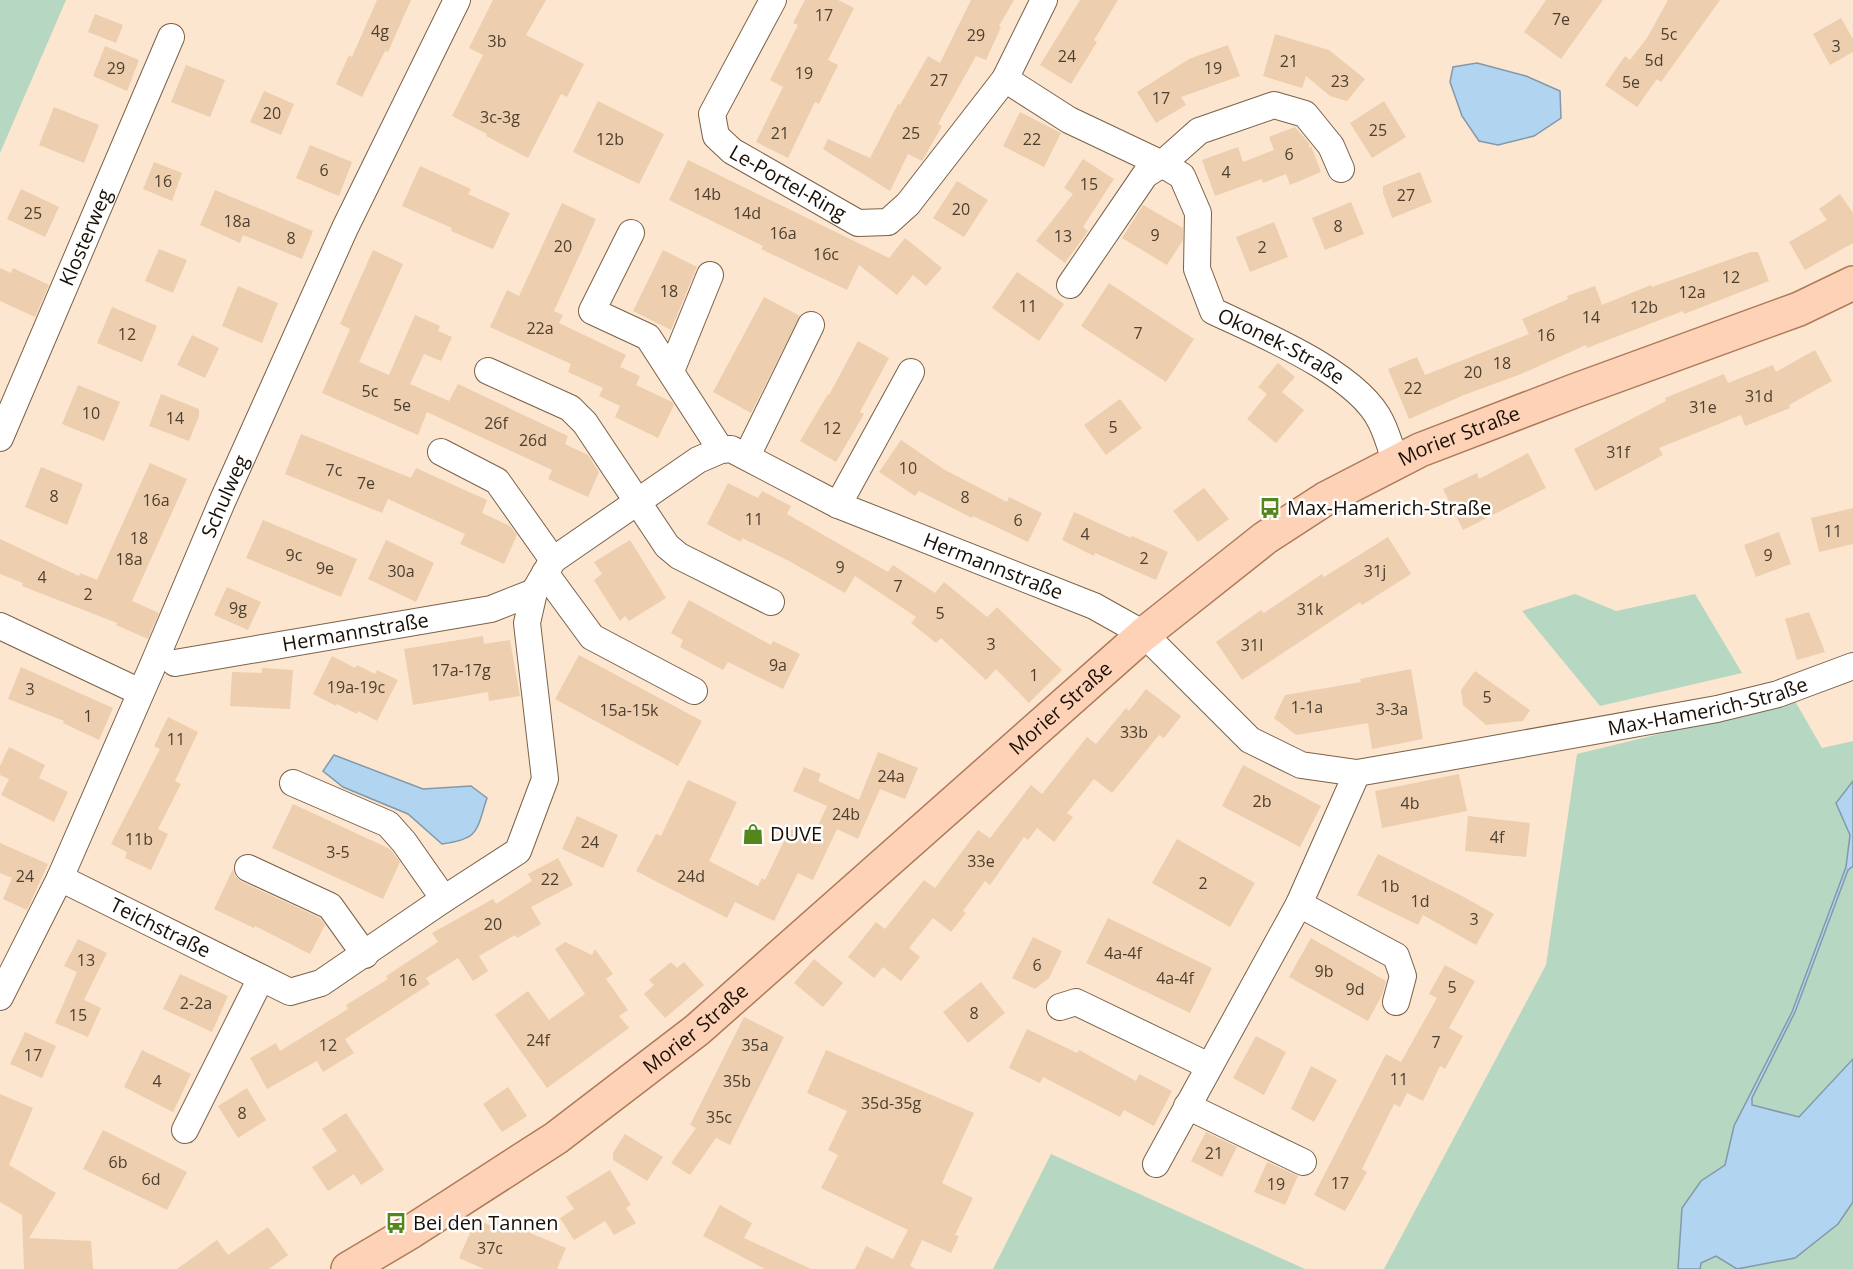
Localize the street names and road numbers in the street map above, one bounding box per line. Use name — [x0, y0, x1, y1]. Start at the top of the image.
street label: Le-Portel-Ring — [725, 138, 852, 227]
street label: Klosterweg — [52, 184, 118, 290]
street label: Okonek-Straße — [1213, 301, 1350, 390]
street label: Morier Straße — [1393, 399, 1524, 472]
street label: Schulweg — [194, 450, 254, 542]
street label: Hermannstraße — [920, 526, 1067, 606]
street label: Hermannstraße — [280, 606, 431, 657]
street label: Morier Straße — [1003, 655, 1117, 761]
street label: Max-Hamerich-Straße — [1606, 670, 1811, 741]
street label: Teichstraße — [106, 891, 215, 964]
street label: Morier Straße — [637, 977, 754, 1080]

